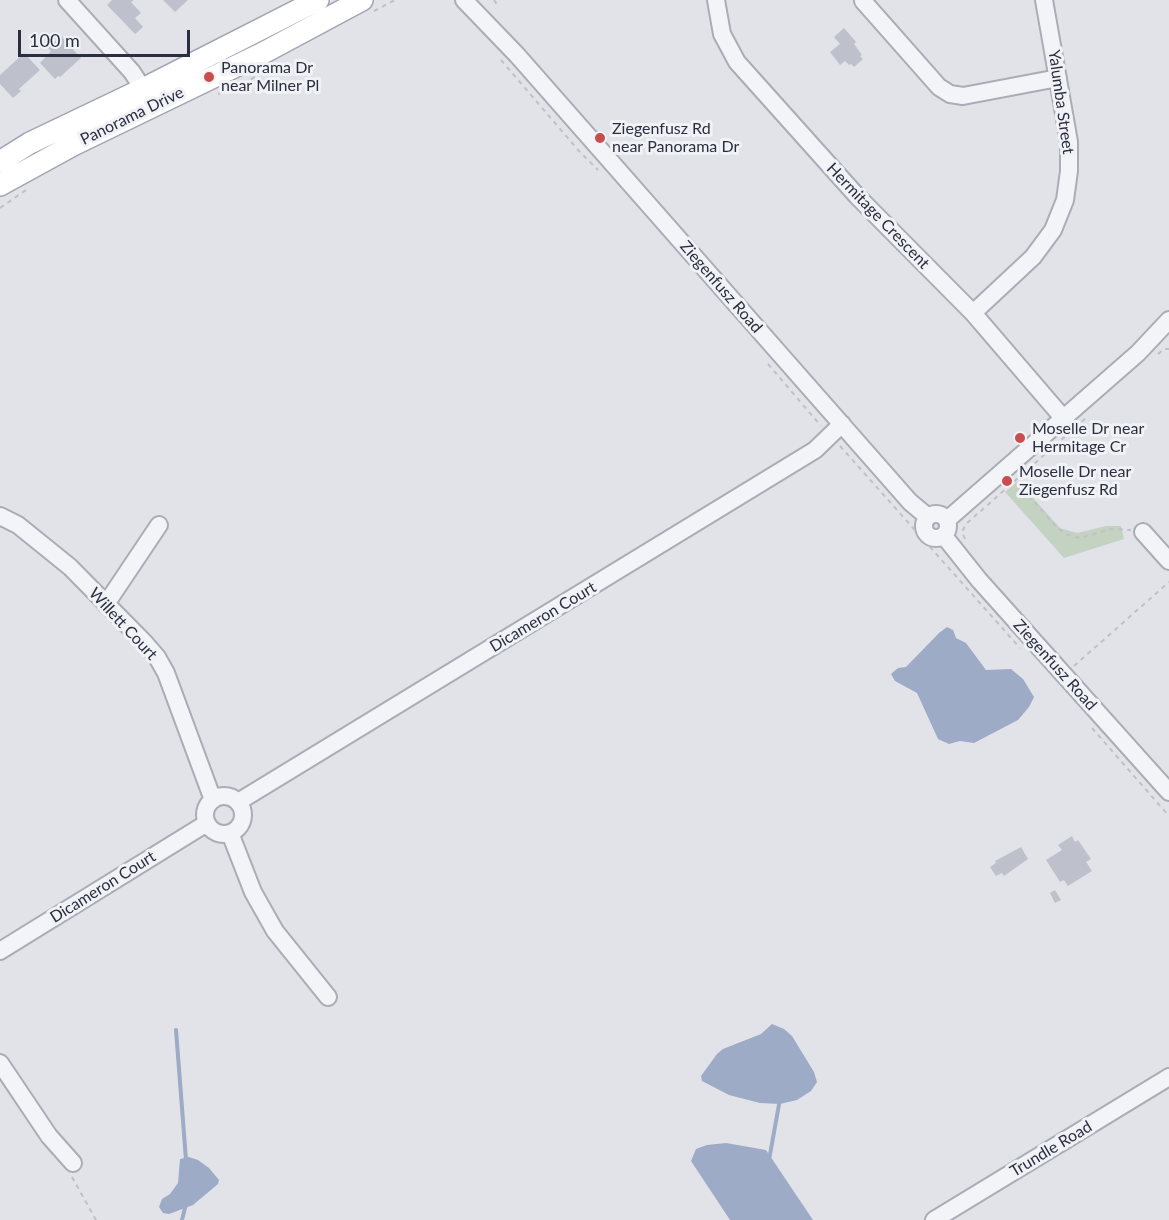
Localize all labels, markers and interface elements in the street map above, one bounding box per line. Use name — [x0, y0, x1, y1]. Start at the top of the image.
scale bar — [21, 18, 194, 56]
text: 100 m — [29, 29, 80, 51]
street label: Yalumba Street — [1044, 49, 1078, 155]
place label: Panorama Dr near Milner Pl — [221, 58, 319, 96]
marker: Panorama Dr near Milner Pl — [202, 70, 216, 84]
street label: Panorama Drive — [77, 83, 187, 149]
place label: Ziegenfusz Rd near Panorama Dr — [612, 119, 739, 157]
marker: Ziegenfusz Rd near Panorama Dr — [593, 131, 607, 145]
street label: Hermitage Crescent — [823, 159, 933, 273]
street label: Ziegenfusz Road — [676, 237, 766, 337]
place label: Moselle Dr near Hermitage Cr — [1032, 419, 1144, 457]
marker: Moselle Dr near Hermitage Cr — [1013, 431, 1027, 445]
place label: Moselle Dr near Ziegenfusz Rd — [1019, 462, 1131, 500]
marker: Moselle Dr near Ziegenfusz Rd — [1000, 474, 1014, 488]
street label: Dicameron Court — [486, 578, 600, 656]
street label: Willett Court — [85, 584, 161, 664]
street label: Ziegenfusz Road — [1009, 616, 1101, 714]
street label: Dicameron Court — [47, 847, 159, 927]
street label: Trundle Road — [1007, 1117, 1095, 1181]

